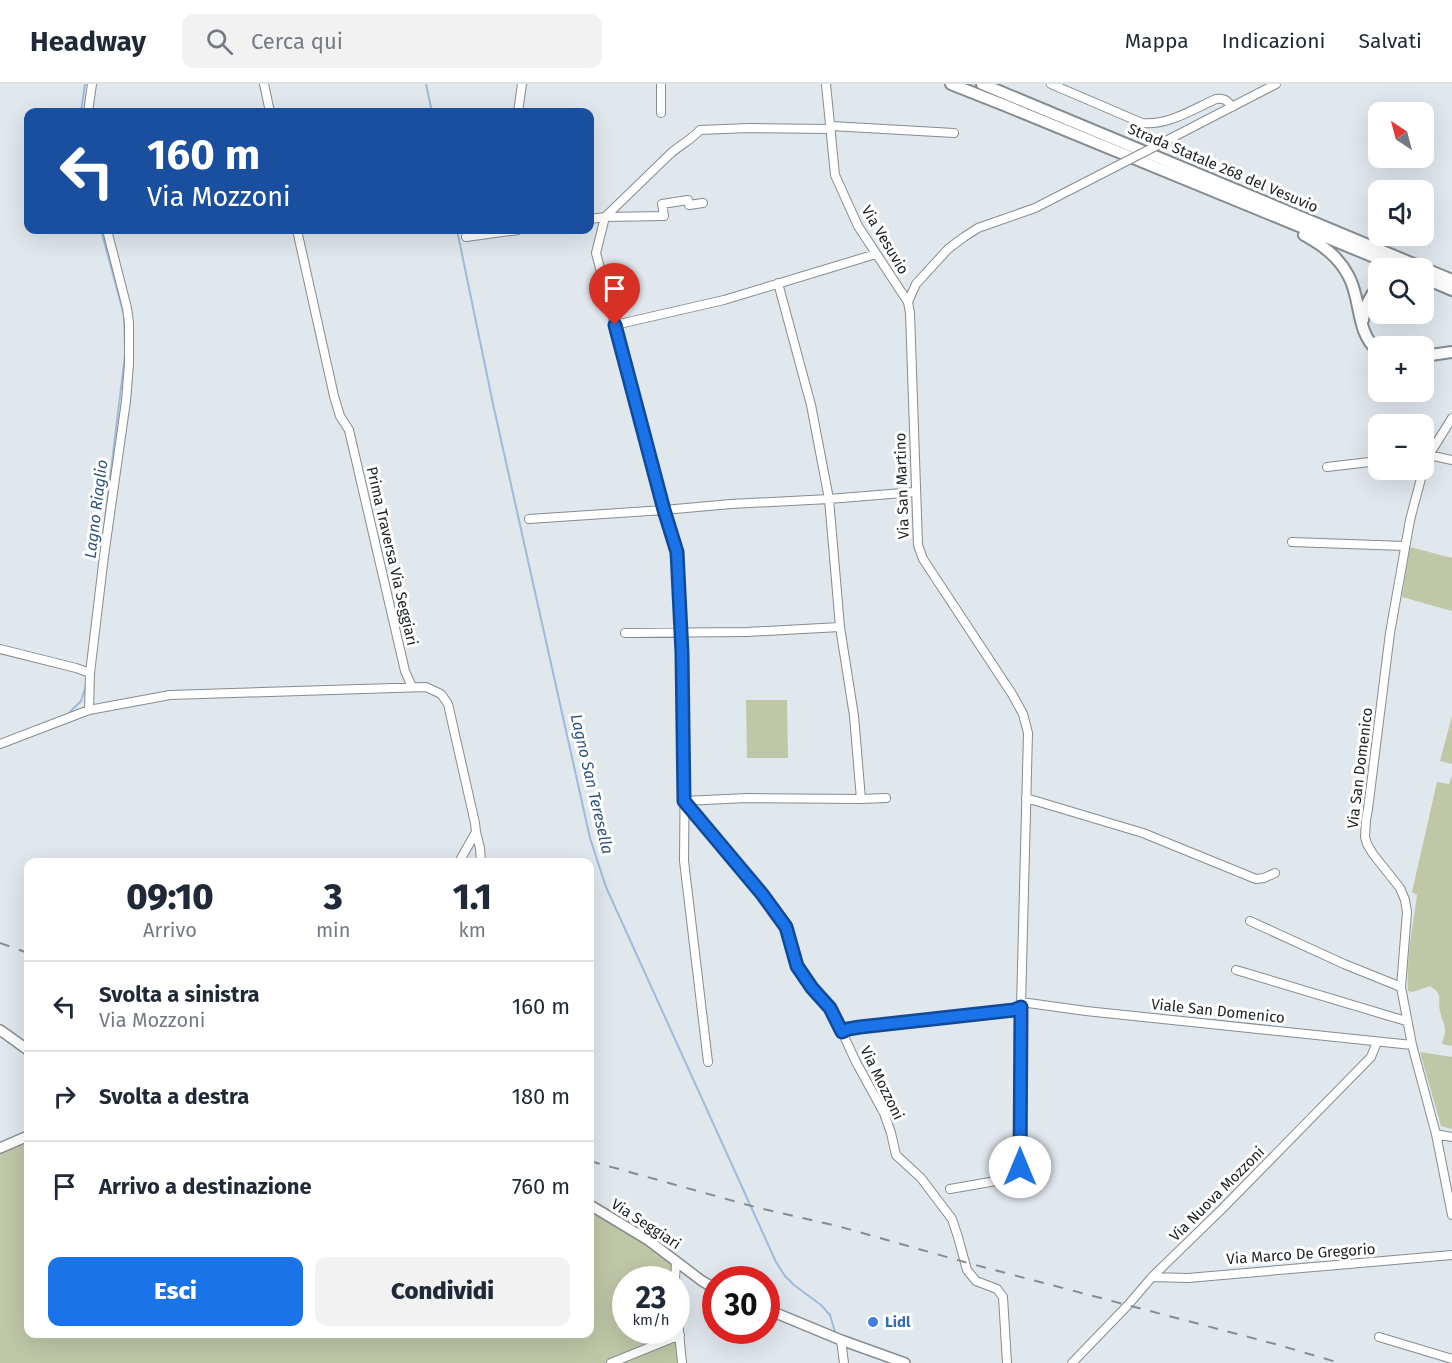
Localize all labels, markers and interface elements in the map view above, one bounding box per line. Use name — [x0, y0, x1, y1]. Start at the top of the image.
search box — [182, 14, 602, 68]
text: Headway — [30, 25, 146, 58]
icon: search — [203, 25, 236, 58]
text: Cerca qui — [251, 28, 343, 55]
text: Mappa — [1125, 28, 1189, 54]
text: Indicazioni — [1222, 28, 1325, 54]
text: Salvati — [1358, 28, 1422, 54]
north arrow — [1368, 102, 1434, 168]
map controls — [1368, 102, 1434, 480]
street label: Strada Statale 268 del Vesuvio — [1125, 120, 1321, 216]
text: 160 m — [147, 130, 260, 180]
icon: left — [48, 132, 126, 210]
button: sound — [1368, 180, 1434, 246]
text: Via Mozzoni — [147, 181, 291, 213]
street label: Via Vesuvio — [857, 202, 913, 278]
button: search — [1368, 258, 1434, 324]
pin — [589, 263, 640, 325]
icon: arrive — [598, 272, 631, 305]
button: + — [1368, 336, 1434, 402]
button: − — [1368, 414, 1434, 480]
street label: Via San Martino — [891, 432, 913, 540]
water label: Lagno Riaglio — [81, 459, 111, 559]
street label: Prima Traversa Via Seggiari — [363, 465, 421, 647]
street label: Via San Domenico — [1344, 706, 1376, 830]
water label: Lagno San Teresella — [567, 712, 617, 856]
text: 09:10 — [126, 875, 214, 919]
text: 3 — [324, 875, 343, 919]
text: 1.1 — [453, 875, 492, 919]
text: Arrivo — [143, 918, 197, 942]
text: min — [316, 918, 350, 942]
text: km — [459, 918, 486, 942]
text: Svolta a sinistra — [99, 981, 260, 1008]
icon: left — [48, 990, 81, 1023]
text: 160 m — [512, 993, 570, 1020]
street label: Viale San Domenico — [1150, 995, 1286, 1027]
text: Via Mozzoni — [99, 1008, 205, 1032]
street label: Via Mozzoni — [856, 1043, 908, 1123]
icon: right — [48, 1080, 81, 1113]
text: Svolta a destra — [99, 1083, 249, 1110]
text: 180 m — [511, 1083, 570, 1110]
position arrow — [988, 1135, 1052, 1199]
street label: Via Nuova Mozzoni — [1166, 1143, 1268, 1245]
icon: arrive — [48, 1170, 81, 1203]
text: Arrivo a destinazione — [99, 1173, 312, 1200]
text: 760 m — [512, 1173, 570, 1200]
street label: Via Seggiari — [608, 1195, 684, 1253]
street label: Via Marco De Gregorio — [1226, 1240, 1376, 1268]
button: Esci — [48, 1257, 303, 1326]
button: Condividi — [315, 1257, 570, 1326]
speed limit sign: 30 — [702, 1266, 780, 1344]
text: 23 — [636, 1280, 666, 1316]
text: km/h — [632, 1311, 670, 1329]
place label: Lidl — [885, 1313, 911, 1331]
marker: Lidl — [866, 1315, 880, 1329]

